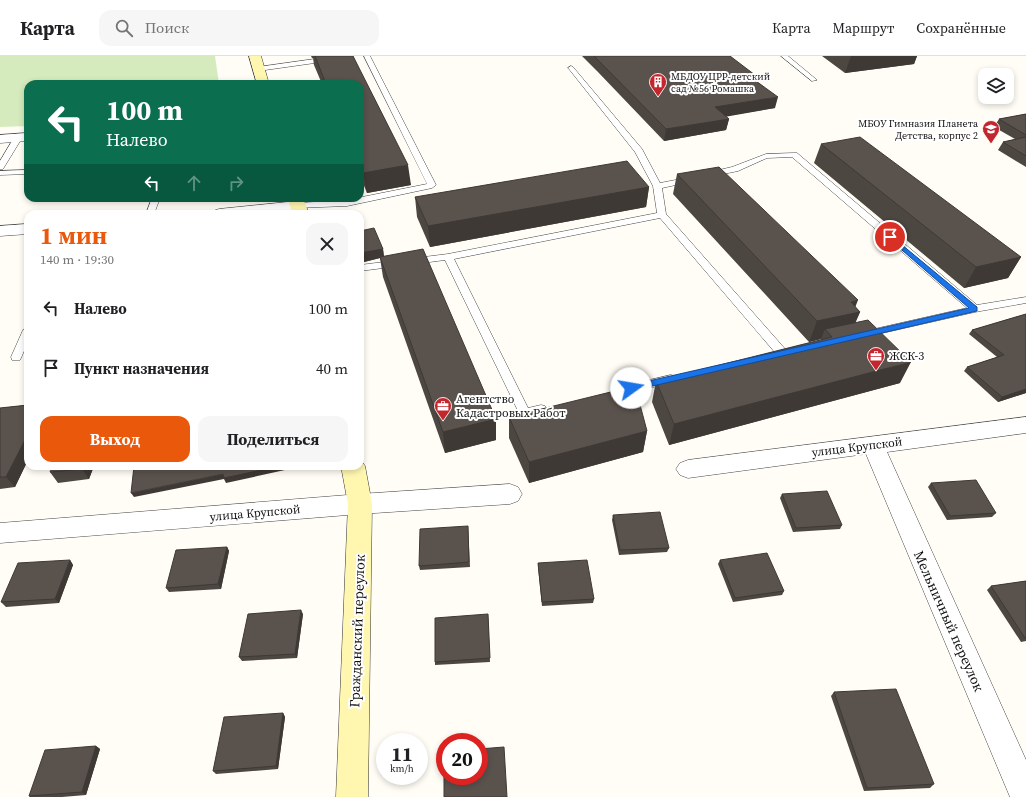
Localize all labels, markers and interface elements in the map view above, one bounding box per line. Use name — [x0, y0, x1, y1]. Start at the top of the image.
search box — [99, 10, 379, 46]
text: Карта — [20, 15, 75, 41]
icon: search — [113, 17, 135, 39]
text: Поиск — [145, 17, 189, 38]
text: Карта — [772, 18, 811, 38]
text: Маршрут — [833, 18, 894, 38]
text: Сохранённые — [916, 18, 1006, 38]
map controls — [978, 68, 1014, 104]
button: layers — [978, 68, 1014, 104]
place label: МБДОУ ЦРР-детский сад №56 Ромашка — [671, 70, 771, 95]
building icon: МБДОУ ЦРР-детский сад №56 Ромашка — [648, 72, 668, 97]
text: 100 m — [106, 91, 183, 129]
icon: left — [40, 96, 92, 148]
place label: МБОУ Гимназия Планета Детства, корпус 2 — [858, 117, 979, 142]
school or university icon: МБОУ Гимназия Планета Детства, корпус 2 — [981, 119, 1001, 144]
text: Налево — [106, 127, 168, 152]
icon: left — [141, 172, 163, 194]
icon: ahead — [183, 172, 205, 194]
icon: right — [225, 172, 247, 194]
text: 1 мин — [40, 219, 107, 252]
pin — [873, 220, 907, 254]
button: close — [306, 223, 348, 265]
icon: arrive — [879, 226, 901, 248]
text: 140 m · 19:30 — [40, 251, 114, 268]
icon: left — [40, 297, 62, 319]
text: Налево — [74, 298, 127, 319]
text: 100 m — [308, 298, 348, 319]
office icon: ЖСК-3 — [866, 346, 886, 371]
place label: ЖСК-3 — [889, 348, 924, 364]
icon: arrive — [40, 357, 62, 379]
text: Пункт назначения — [74, 358, 209, 379]
text: 40 m — [316, 358, 348, 379]
position arrow — [610, 367, 652, 409]
place label: Агентство Кадастровых Работ — [456, 391, 566, 421]
office icon: Агентство Кадастровых Работ — [433, 396, 453, 421]
button: Выход — [40, 416, 190, 462]
button: Поделиться — [198, 416, 348, 462]
street label: улица Крупской — [811, 433, 903, 460]
street label: улица Крупской — [209, 501, 301, 525]
street label: Мельничный переулок — [909, 547, 989, 695]
street label: Гражданский переулок — [344, 554, 370, 708]
speed limit sign: 20 — [436, 733, 488, 785]
text: 11 — [391, 740, 413, 768]
text: km/h — [390, 762, 414, 775]

